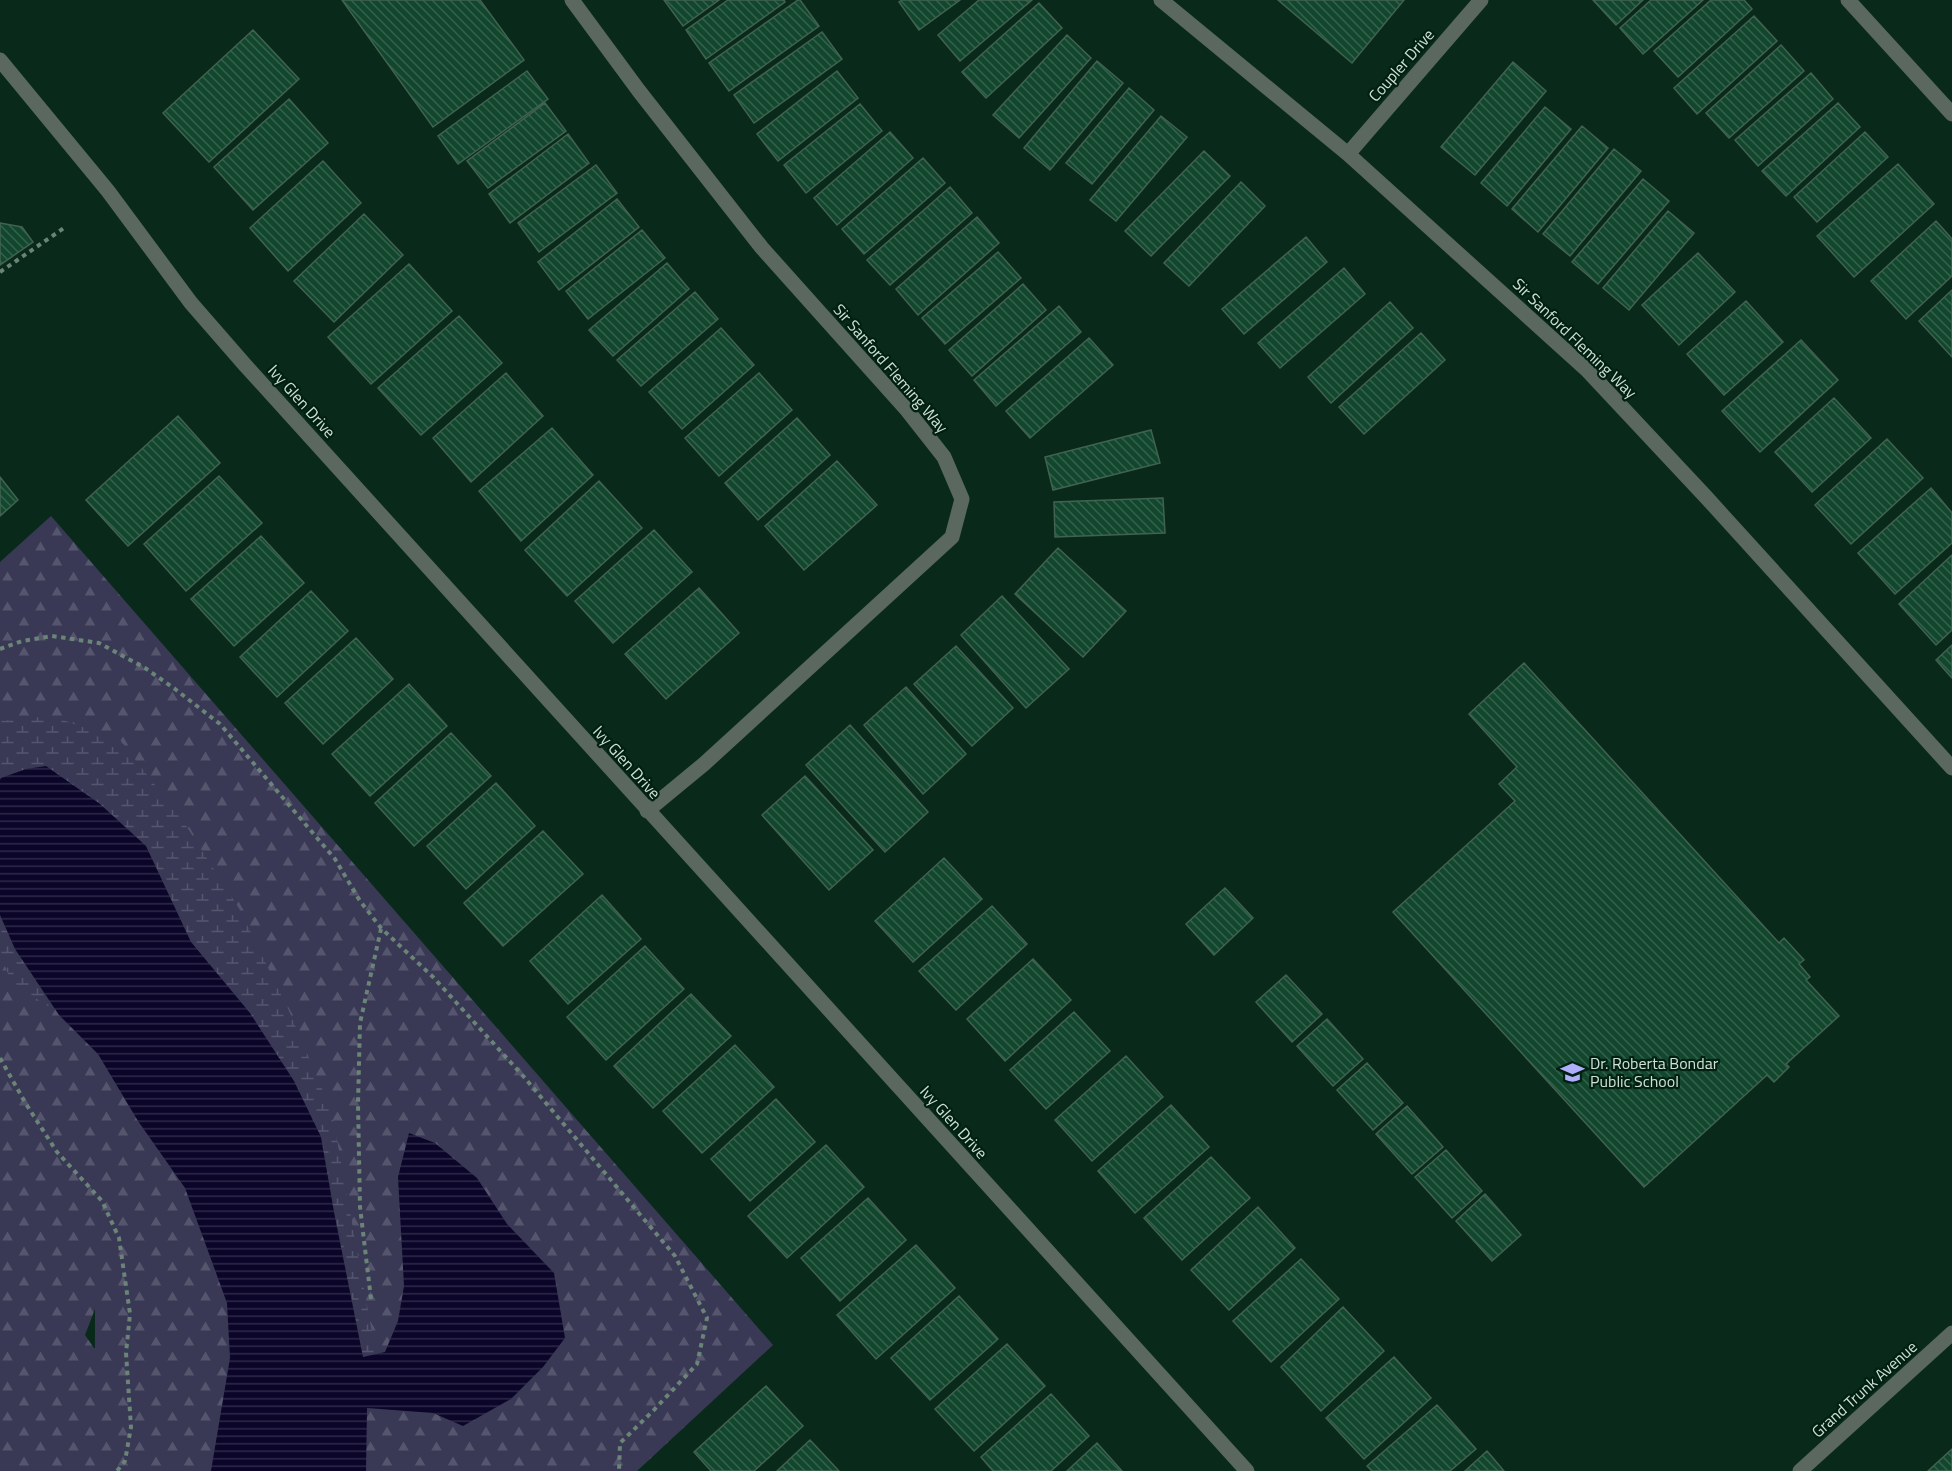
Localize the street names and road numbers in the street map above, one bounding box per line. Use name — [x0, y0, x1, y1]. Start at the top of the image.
street label: Coupler Drive — [1363, 23, 1439, 107]
street label: Sir Sanford Fleming Way — [1508, 272, 1643, 404]
street label: Sir Sanford Fleming Way — [828, 298, 954, 438]
street label: Ivy Glen Drive — [262, 359, 342, 443]
street label: Ivy Glen Drive — [587, 720, 667, 804]
street label: Ivy Glen Drive — [914, 1080, 994, 1164]
street label: Grand Trunk Avenue — [1806, 1335, 1922, 1443]

